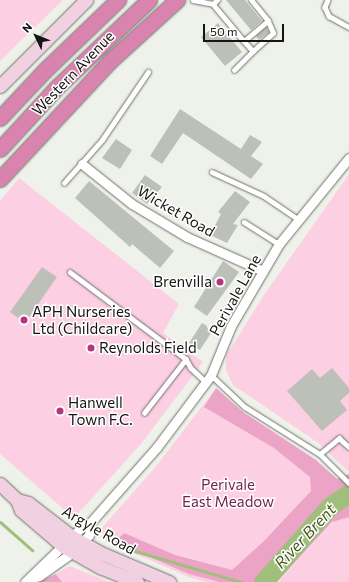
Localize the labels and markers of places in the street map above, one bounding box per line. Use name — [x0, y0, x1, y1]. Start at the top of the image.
place label: Brenvilla — [153, 273, 212, 291]
marker: Brenvilla — [215, 277, 225, 287]
place label: APH Nurseries Ltd (Childcare) — [32, 302, 132, 337]
marker: APH Nurseries Ltd (Childcare) — [19, 315, 29, 325]
place label: Reynolds Field — [99, 339, 197, 357]
marker: Reynolds Field — [86, 343, 96, 353]
place label: Hanwell Town F.C. — [68, 393, 133, 428]
marker: Hanwell Town F.C. — [55, 406, 65, 416]

